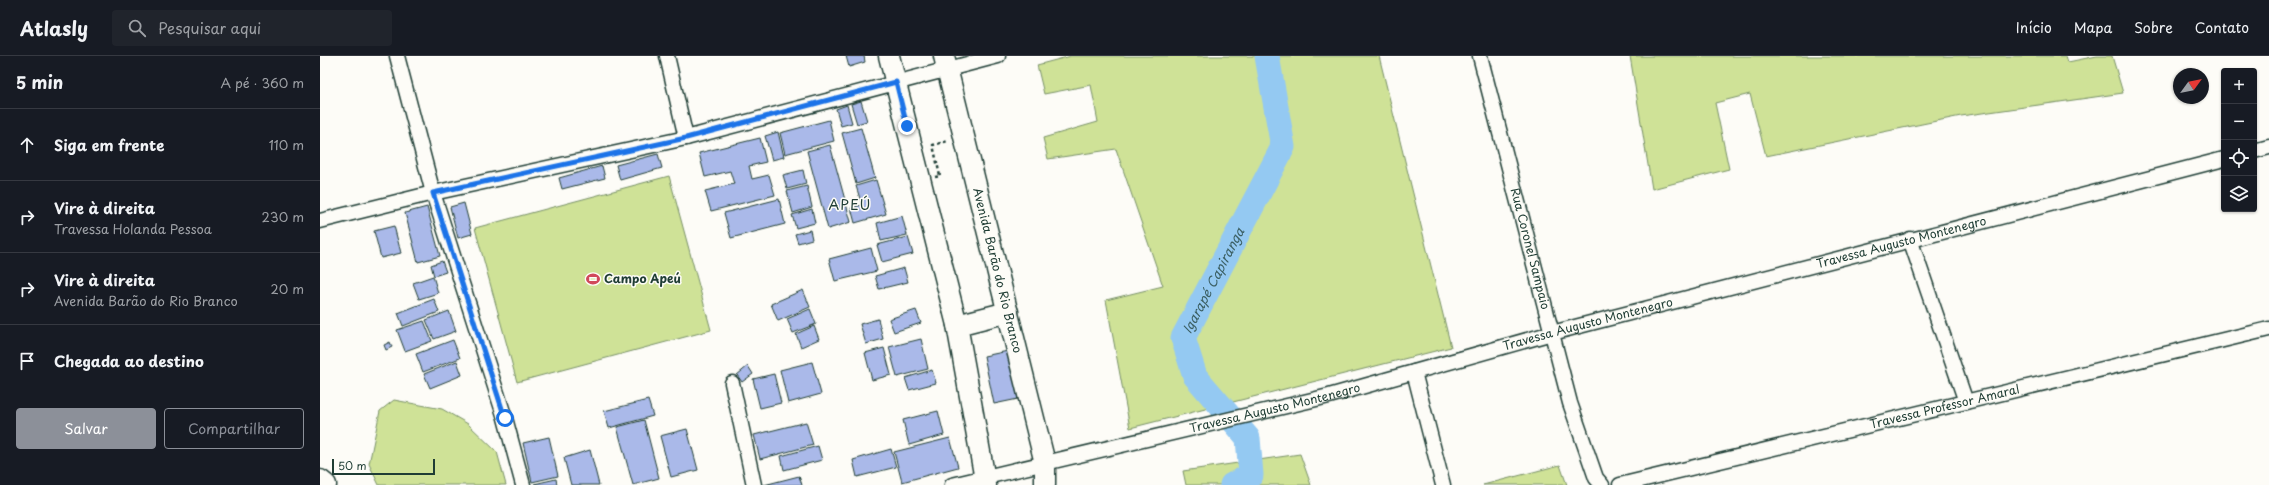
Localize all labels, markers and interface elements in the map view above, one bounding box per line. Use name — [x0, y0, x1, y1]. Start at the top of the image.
search box — [112, 10, 392, 46]
text: Atlasly — [20, 14, 88, 42]
text: Pesquisar aqui — [158, 16, 261, 39]
icon: search — [126, 17, 148, 39]
text: Início — [2016, 17, 2052, 38]
text: Mapa — [2074, 17, 2112, 38]
text: Sobre — [2134, 17, 2173, 38]
text: Contato — [2195, 17, 2249, 38]
north arrow — [2173, 68, 2209, 104]
map controls — [2221, 68, 2257, 212]
button: + — [2221, 68, 2257, 104]
text: 5 min — [16, 69, 63, 95]
text: A pé · 360 m — [221, 73, 304, 92]
button: − — [2221, 104, 2257, 140]
route end — [898, 117, 916, 135]
text: Siga em frente — [54, 133, 164, 156]
icon: ahead — [16, 134, 38, 156]
text: 110 m — [269, 135, 304, 154]
button: locate — [2221, 140, 2257, 176]
button: layers — [2221, 176, 2257, 212]
street label: Avenida Barão do Rio Branco — [969, 186, 1027, 355]
street label: Rua Coronel Sampaio — [1507, 186, 1555, 311]
district label: APEÚ — [829, 194, 871, 215]
text: Vire à direita — [54, 196, 155, 219]
icon: right — [16, 206, 38, 228]
text: 230 m — [262, 207, 304, 226]
street label: Travessa Augusto Montenegro — [1814, 211, 1988, 272]
text: Travessa Holanda Pessoa — [54, 219, 212, 238]
water label: Igarapé Capiranga — [1177, 223, 1249, 336]
text: Vire à direita — [54, 268, 155, 291]
place label: Campo Apeú — [604, 269, 681, 287]
sports icon: Campo Apeú — [585, 271, 601, 287]
icon: right — [16, 278, 38, 300]
text: 20 m — [270, 279, 304, 298]
text: Avenida Barão do Rio Branco — [54, 291, 238, 310]
street label: Travessa Augusto Montenegro — [1501, 292, 1675, 354]
text: Chegada ao destino — [54, 349, 204, 372]
icon: arrive — [16, 350, 38, 372]
street label: Travessa Augusto Montenegro — [1188, 378, 1362, 437]
street label: Travessa Professor Amaral — [1868, 379, 2021, 433]
button: Salvar — [16, 408, 156, 449]
button: Compartilhar — [164, 408, 304, 449]
route start — [496, 409, 514, 427]
scale bar — [332, 457, 435, 476]
text: 50 m — [338, 457, 367, 474]

